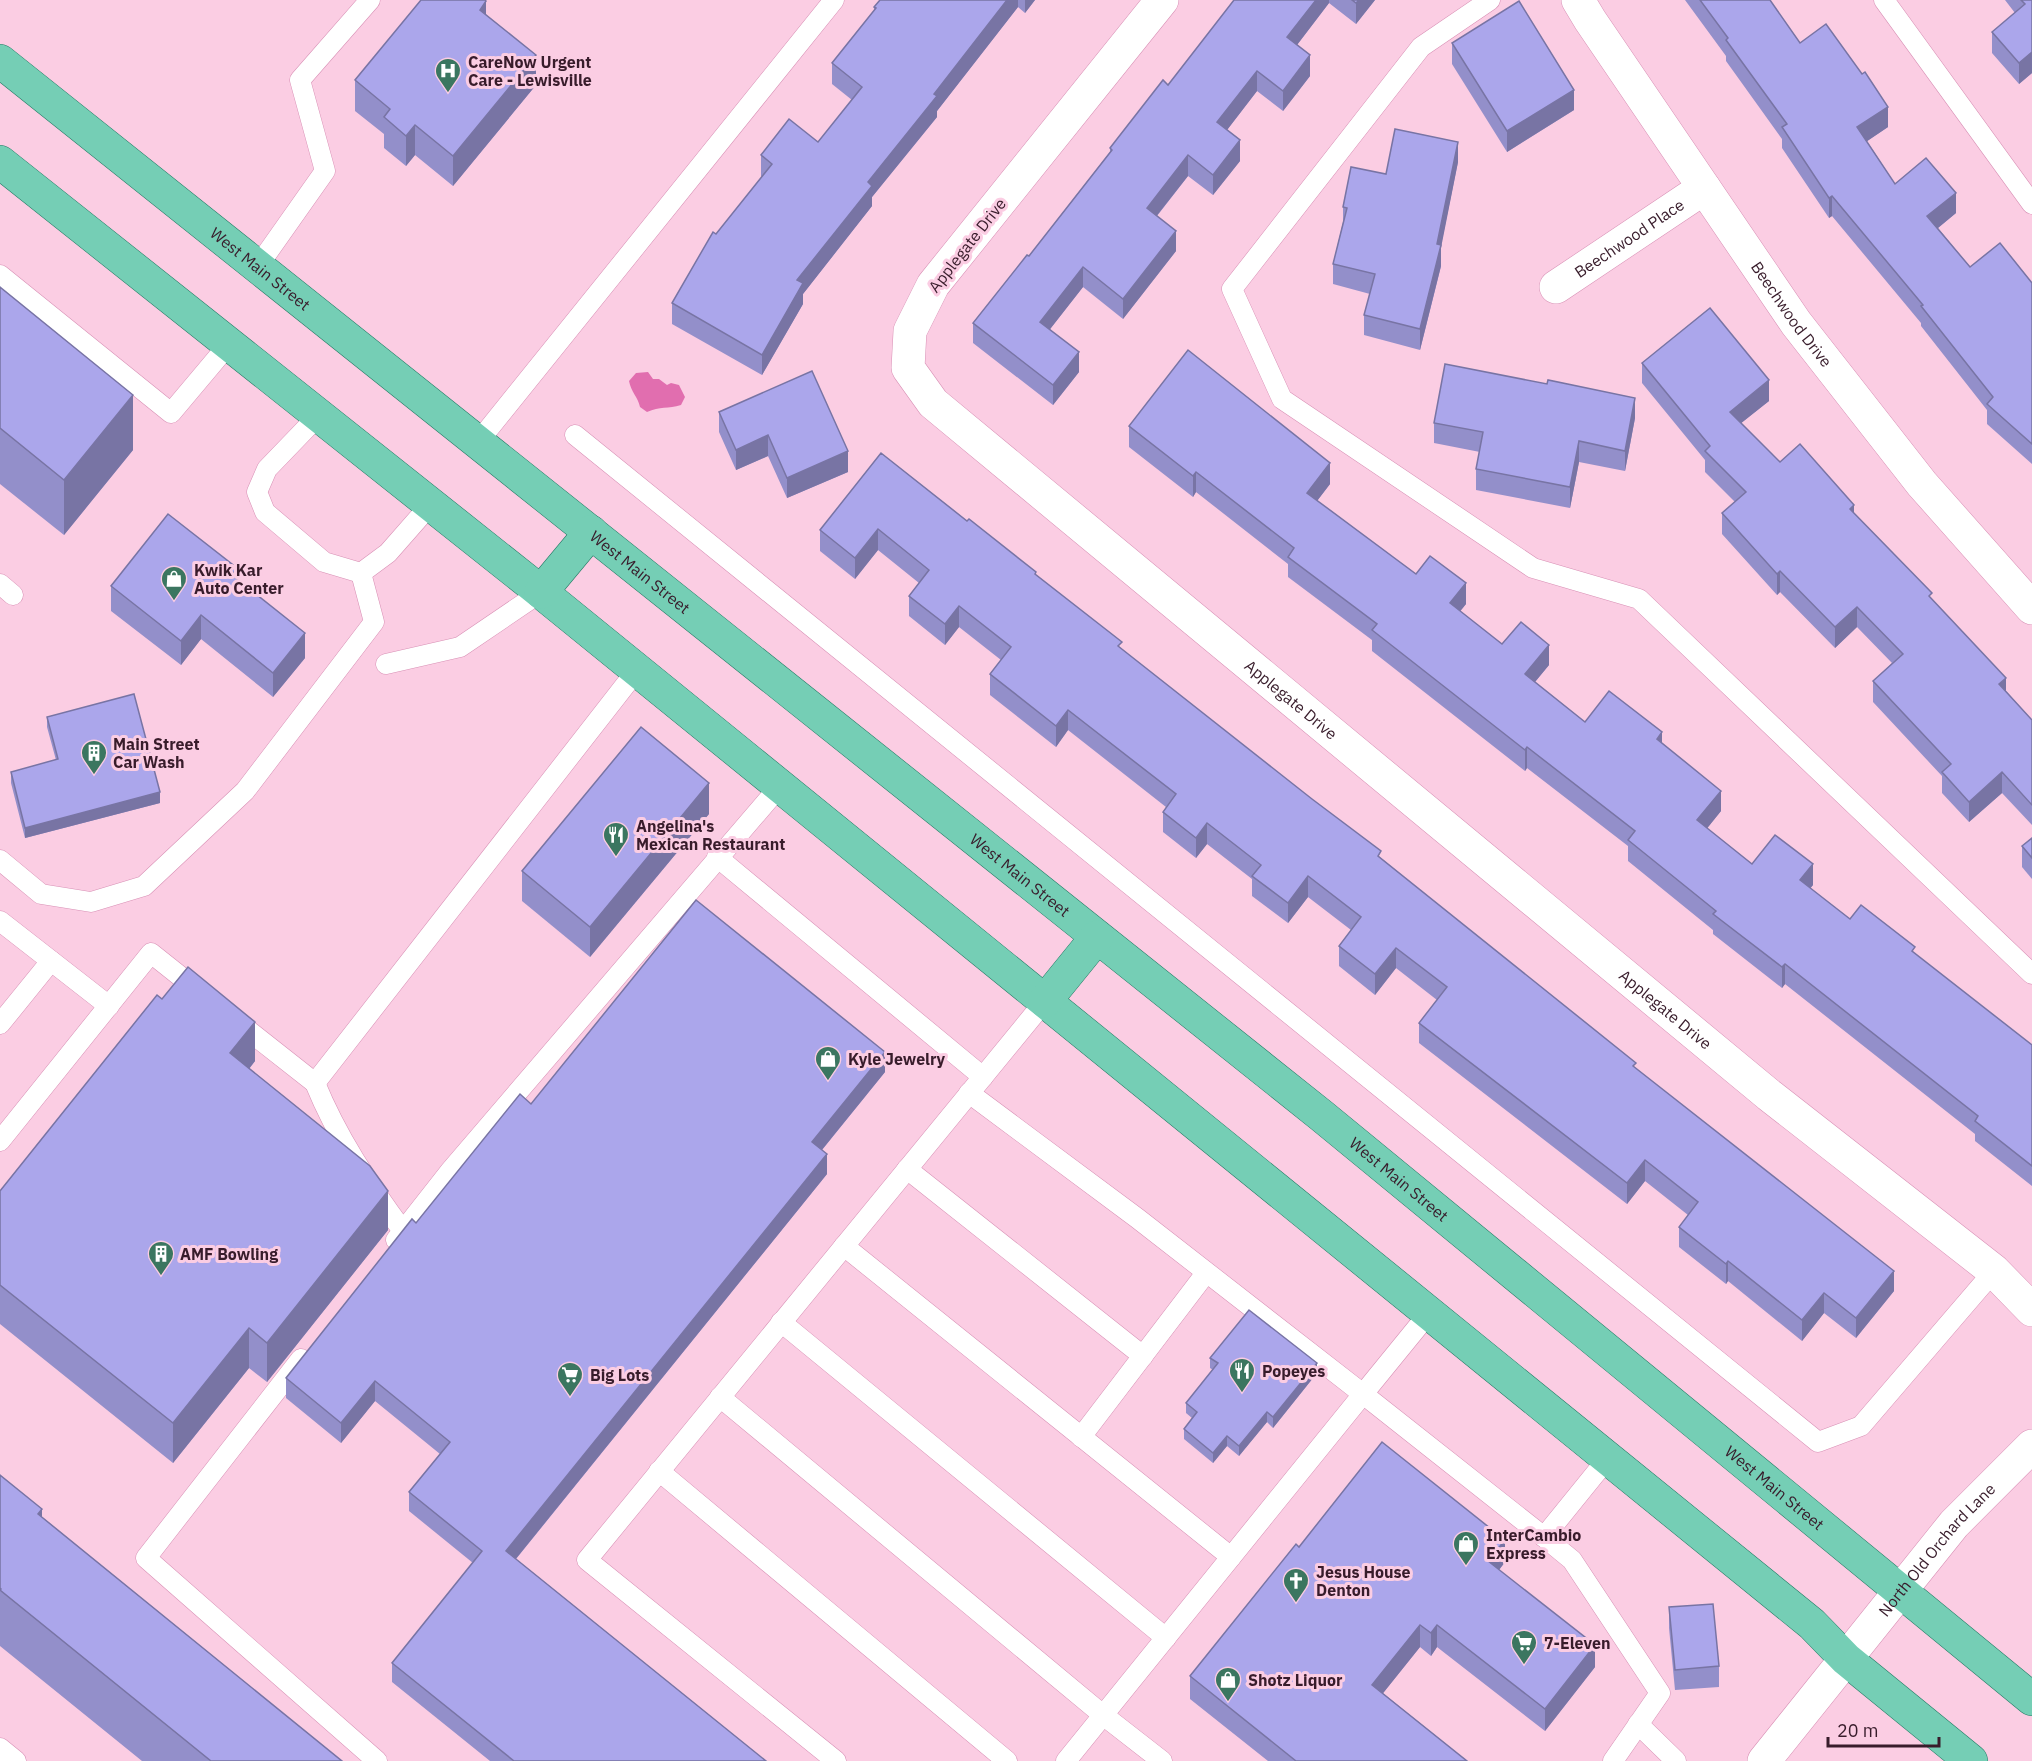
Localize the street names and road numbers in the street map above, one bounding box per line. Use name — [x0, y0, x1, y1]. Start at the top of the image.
street label: Applegate Drive — [924, 194, 1010, 296]
street label: Beechwood Place — [1571, 194, 1688, 282]
street label: West Main Street — [206, 223, 314, 315]
street label: Beechwood Drive — [1747, 257, 1837, 371]
street label: West Main Street — [586, 526, 694, 618]
street label: Applegate Drive — [1241, 655, 1342, 744]
street label: West Main Street — [966, 829, 1074, 921]
street label: Applegate Drive — [1615, 965, 1716, 1054]
street label: West Main Street — [1345, 1133, 1453, 1226]
street label: West Main Street — [1721, 1441, 1828, 1534]
street label: North Old Orchard Lane — [1874, 1479, 1999, 1620]

